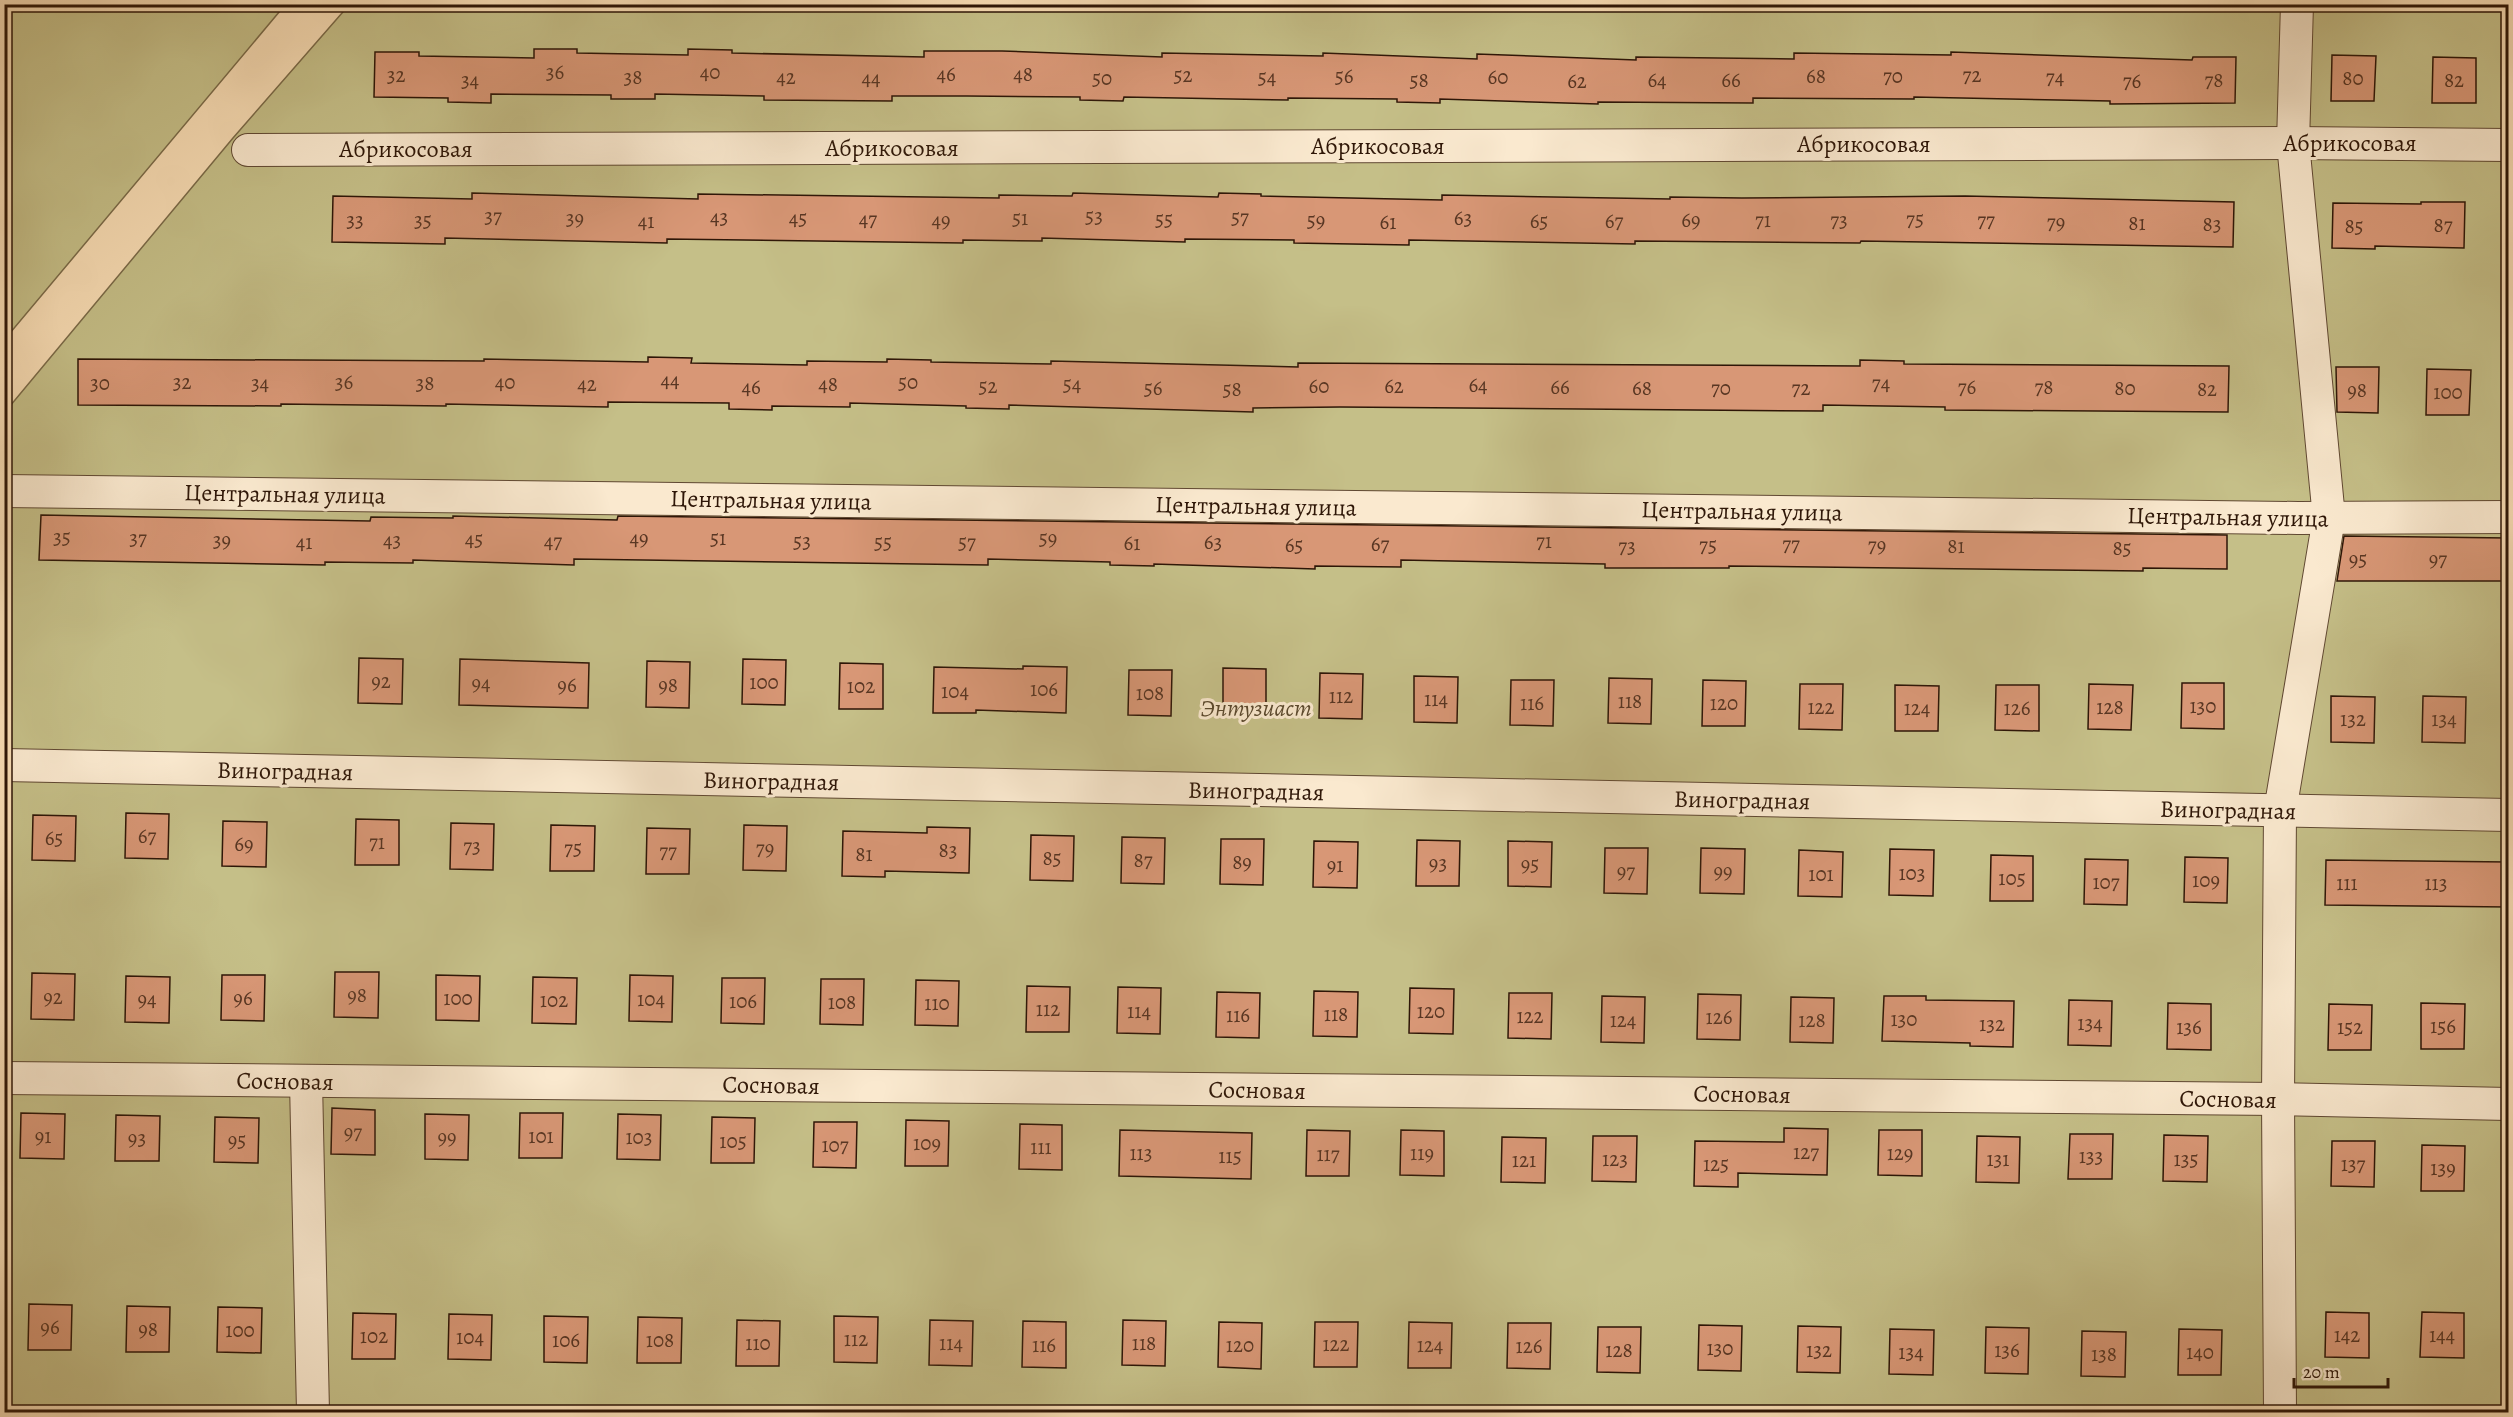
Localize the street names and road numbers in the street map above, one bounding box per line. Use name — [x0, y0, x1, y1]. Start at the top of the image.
street label: Абрикосовая — [2282, 127, 2417, 159]
street label: Абрикосовая — [1796, 128, 1931, 160]
street label: Абрикосовая — [1310, 130, 1445, 162]
street label: Абрикосовая — [824, 132, 959, 164]
street label: Абрикосовая — [338, 133, 473, 165]
street label: Центральная улица — [184, 476, 386, 512]
street label: Центральная улица — [670, 482, 872, 518]
street label: Центральная улица — [1155, 488, 1357, 524]
street label: Центральная улица — [1641, 493, 1843, 529]
street label: Центральная улица — [2127, 499, 2329, 535]
street label: Виноградная — [217, 754, 353, 788]
street label: Виноградная — [703, 764, 839, 798]
street label: Виноградная — [1188, 774, 1324, 808]
street label: Виноградная — [1674, 783, 1810, 817]
street label: Виноградная — [2160, 793, 2296, 827]
street label: Сосновая — [236, 1064, 334, 1098]
street label: Сосновая — [722, 1068, 820, 1102]
street label: Сосновая — [1208, 1073, 1306, 1107]
street label: Сосновая — [1693, 1077, 1791, 1111]
street label: Сосновая — [2179, 1082, 2277, 1116]

